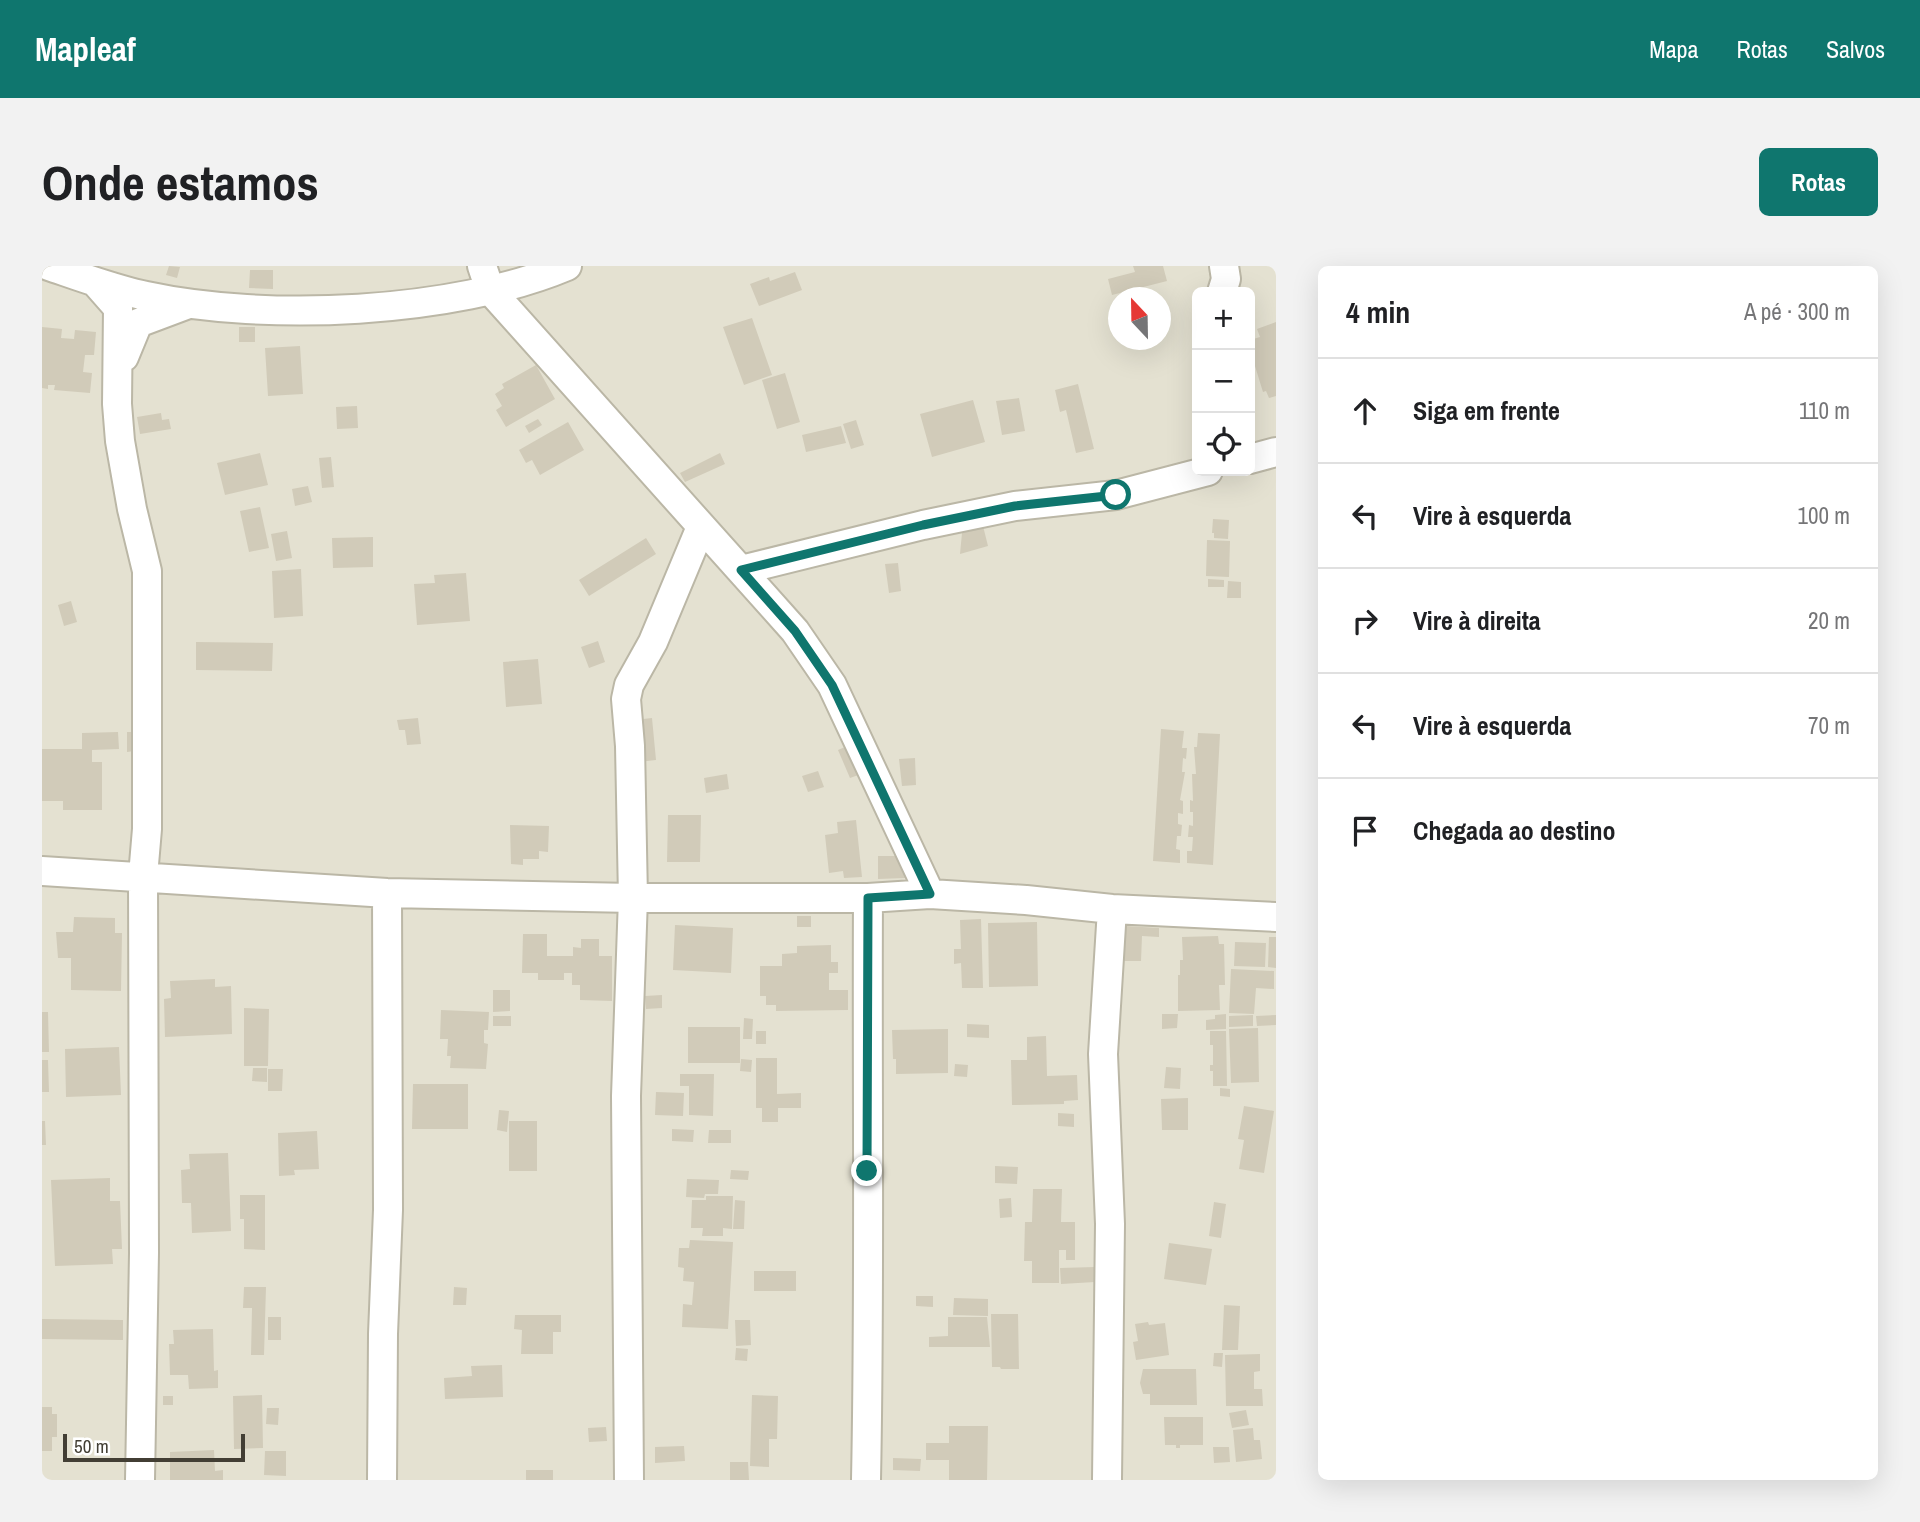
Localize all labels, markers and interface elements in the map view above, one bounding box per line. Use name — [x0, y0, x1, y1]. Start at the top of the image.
text: Mapleaf — [35, 27, 136, 71]
text: Mapa — [1649, 33, 1699, 65]
text: Rotas — [1737, 33, 1788, 65]
text: Salvos — [1826, 33, 1885, 65]
button: Rotas — [1759, 148, 1878, 216]
text: Onde estamos — [42, 149, 319, 215]
north arrow — [1108, 287, 1171, 350]
map controls — [1192, 287, 1255, 476]
button: + — [1192, 287, 1255, 350]
text: 4 min — [1346, 292, 1410, 332]
text: A pé · 300 m — [1744, 296, 1850, 327]
button: − — [1192, 350, 1255, 413]
icon: ahead — [1346, 392, 1384, 430]
text: Siga em frente — [1413, 393, 1560, 428]
text: 110 m — [1799, 395, 1850, 426]
button: locate — [1192, 413, 1255, 476]
route start — [1100, 479, 1131, 510]
icon: left — [1346, 497, 1384, 535]
text: Vire à esquerda — [1413, 498, 1571, 533]
text: 100 m — [1798, 500, 1850, 531]
icon: right — [1346, 602, 1384, 640]
text: Vire à direita — [1413, 603, 1541, 638]
text: 20 m — [1808, 605, 1850, 636]
icon: left — [1346, 707, 1384, 745]
text: Vire à esquerda — [1413, 708, 1571, 743]
text: 70 m — [1808, 710, 1850, 741]
icon: arrive — [1346, 812, 1384, 850]
text: Chegada ao destino — [1413, 813, 1616, 848]
route end — [851, 1155, 882, 1186]
scale bar — [63, 1431, 245, 1463]
text: 50 m — [74, 1433, 109, 1459]

